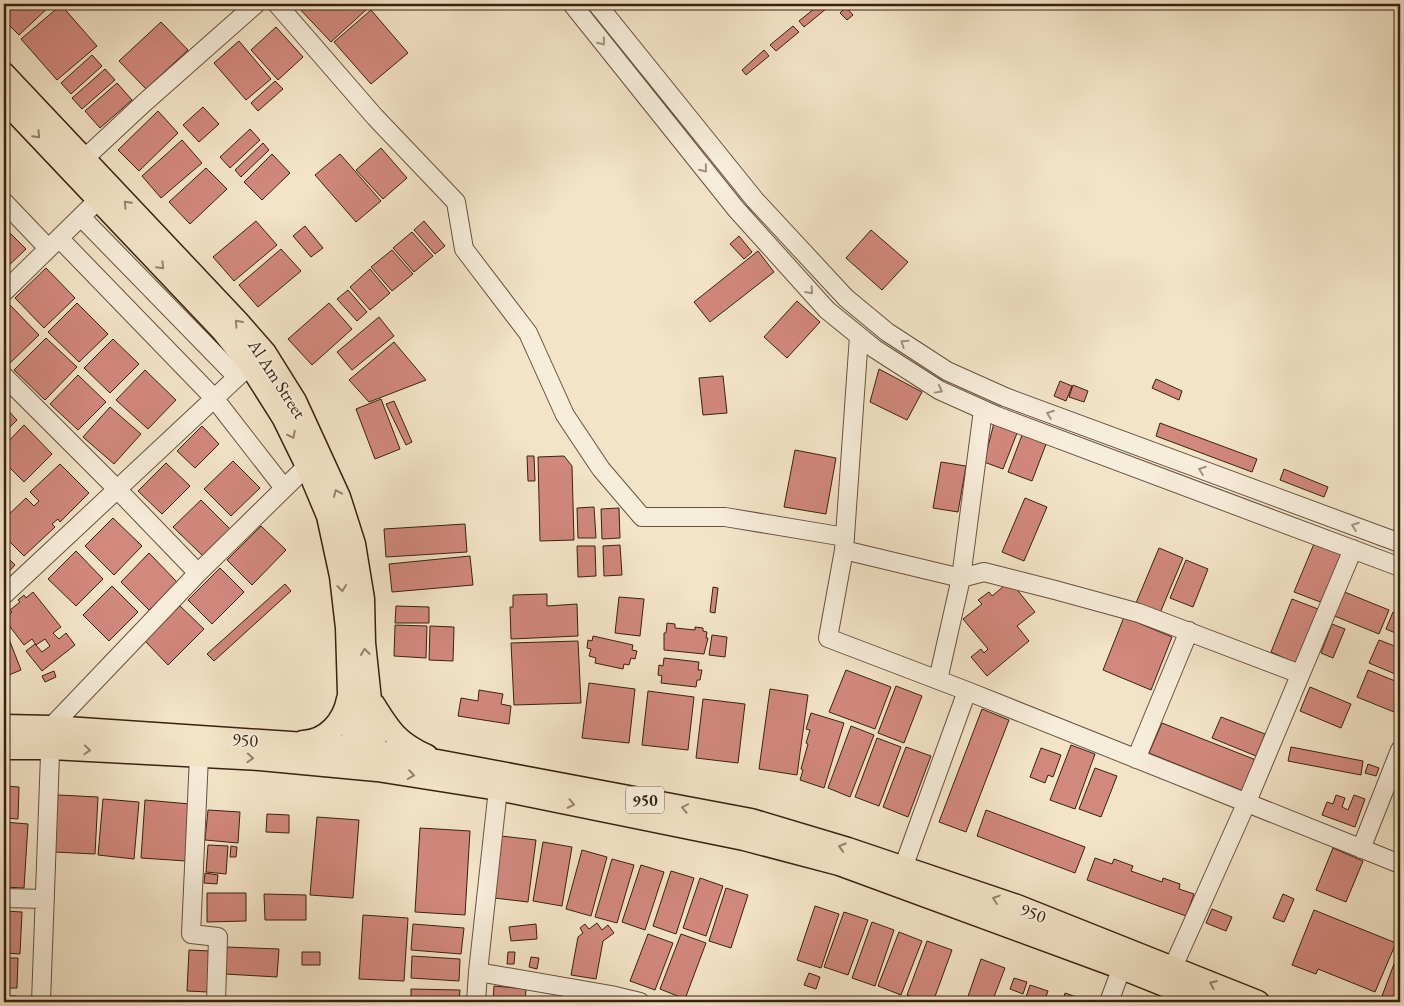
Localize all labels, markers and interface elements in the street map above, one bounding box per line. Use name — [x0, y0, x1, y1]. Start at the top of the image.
one-way arrow — [597, 36, 605, 45]
one-way arrow — [31, 130, 40, 139]
one-way arrow — [698, 163, 707, 172]
one-way arrow — [124, 201, 133, 210]
one-way arrow — [155, 260, 164, 269]
one-way arrow — [805, 286, 814, 295]
one-way arrow — [235, 320, 244, 329]
street label: Al Am Street — [243, 334, 312, 423]
one-way arrow — [900, 340, 910, 349]
one-way arrow — [933, 383, 942, 393]
one-way arrow — [1046, 410, 1054, 420]
one-way arrow — [286, 430, 296, 439]
one-way arrow — [1198, 466, 1207, 476]
one-way arrow — [333, 489, 343, 498]
one-way arrow — [1351, 522, 1359, 532]
one-way arrow — [336, 585, 347, 593]
one-way arrow — [360, 647, 371, 655]
street label: 950 — [231, 727, 259, 752]
one-way arrow — [84, 745, 92, 755]
one-way arrow — [246, 753, 254, 764]
one-way arrow — [407, 770, 416, 780]
road number: 950 — [626, 786, 664, 814]
one-way arrow — [567, 798, 576, 809]
one-way arrow — [680, 803, 689, 813]
one-way arrow — [839, 843, 847, 853]
one-way arrow — [992, 895, 1001, 905]
street label: 950 — [1017, 897, 1050, 928]
one-way arrow — [1209, 979, 1218, 990]

